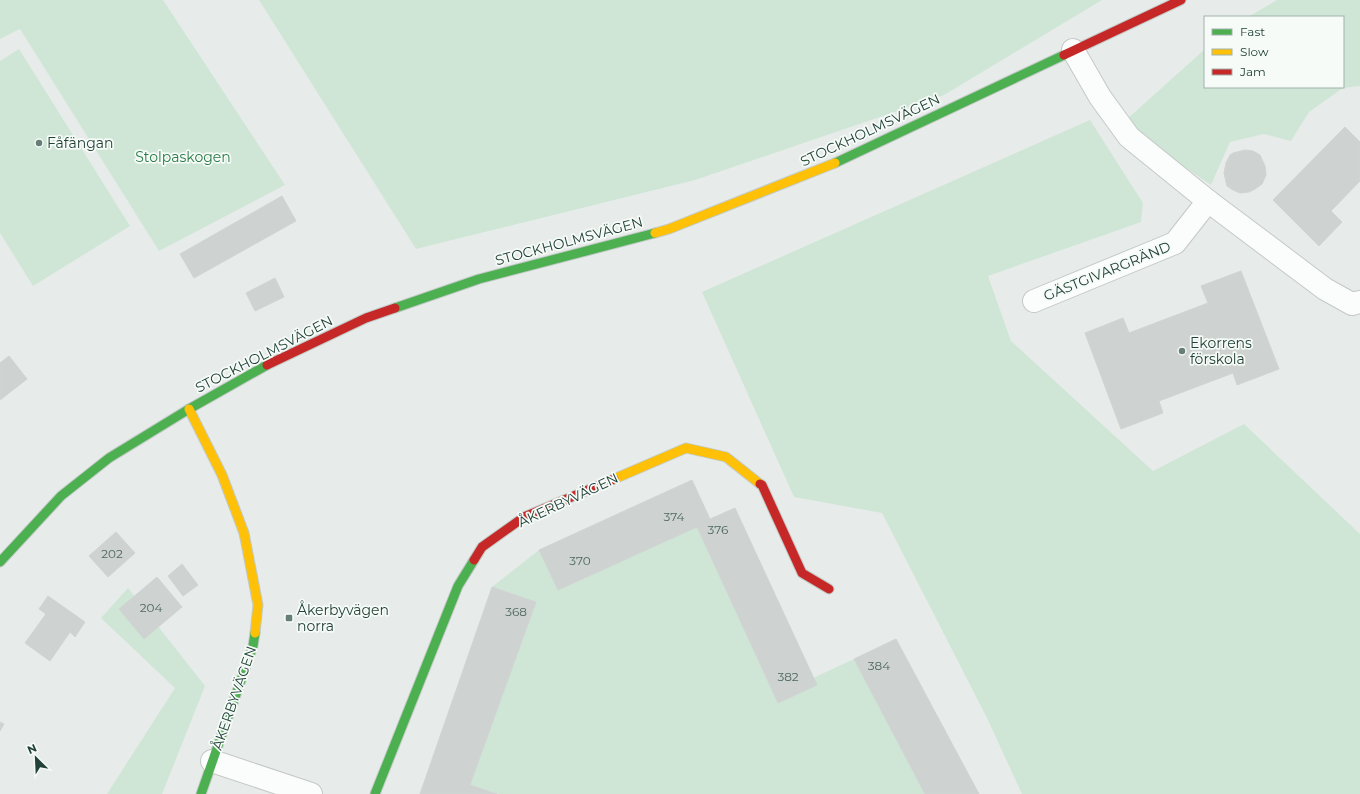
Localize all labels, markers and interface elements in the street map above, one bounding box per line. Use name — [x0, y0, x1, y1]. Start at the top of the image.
legend — [1204, 16, 1344, 88]
text: Fast — [1240, 24, 1265, 39]
text: Slow — [1240, 44, 1269, 59]
text: Jam — [1239, 64, 1266, 79]
street label: STOCKHOLMSVÄGEN — [797, 90, 943, 170]
place label: Fåfängan — [47, 134, 113, 152]
marker: Fåfängan — [34, 138, 44, 148]
park label: Stolpaskogen — [135, 148, 231, 166]
street label: STOCKHOLMSVÄGEN — [493, 213, 645, 269]
street label: GÄSTGIVARGRÄND — [1041, 237, 1173, 305]
street label: STOCKHOLMSVÄGEN — [192, 311, 336, 397]
place label: Ekorrens förskola — [1190, 334, 1252, 368]
marker: Ekorrens förskola — [1177, 346, 1187, 356]
street label: ÅKERBYVÄGEN — [514, 468, 621, 531]
house number: 374 — [664, 509, 684, 524]
house number: 376 — [708, 522, 728, 537]
house number: 202 — [101, 546, 123, 561]
house number: 370 — [569, 553, 591, 568]
house number: 204 — [140, 600, 162, 615]
place label: Åkerbyvägen norra — [297, 600, 389, 635]
house number: 368 — [505, 604, 527, 619]
marker: Åkerbyvägen norra — [284, 613, 294, 623]
street label: ÅKERBYVÄGEN — [207, 643, 260, 752]
house number: 384 — [868, 658, 890, 673]
house number: 382 — [777, 669, 799, 684]
north arrow — [16, 738, 56, 778]
text: N — [25, 741, 39, 757]

